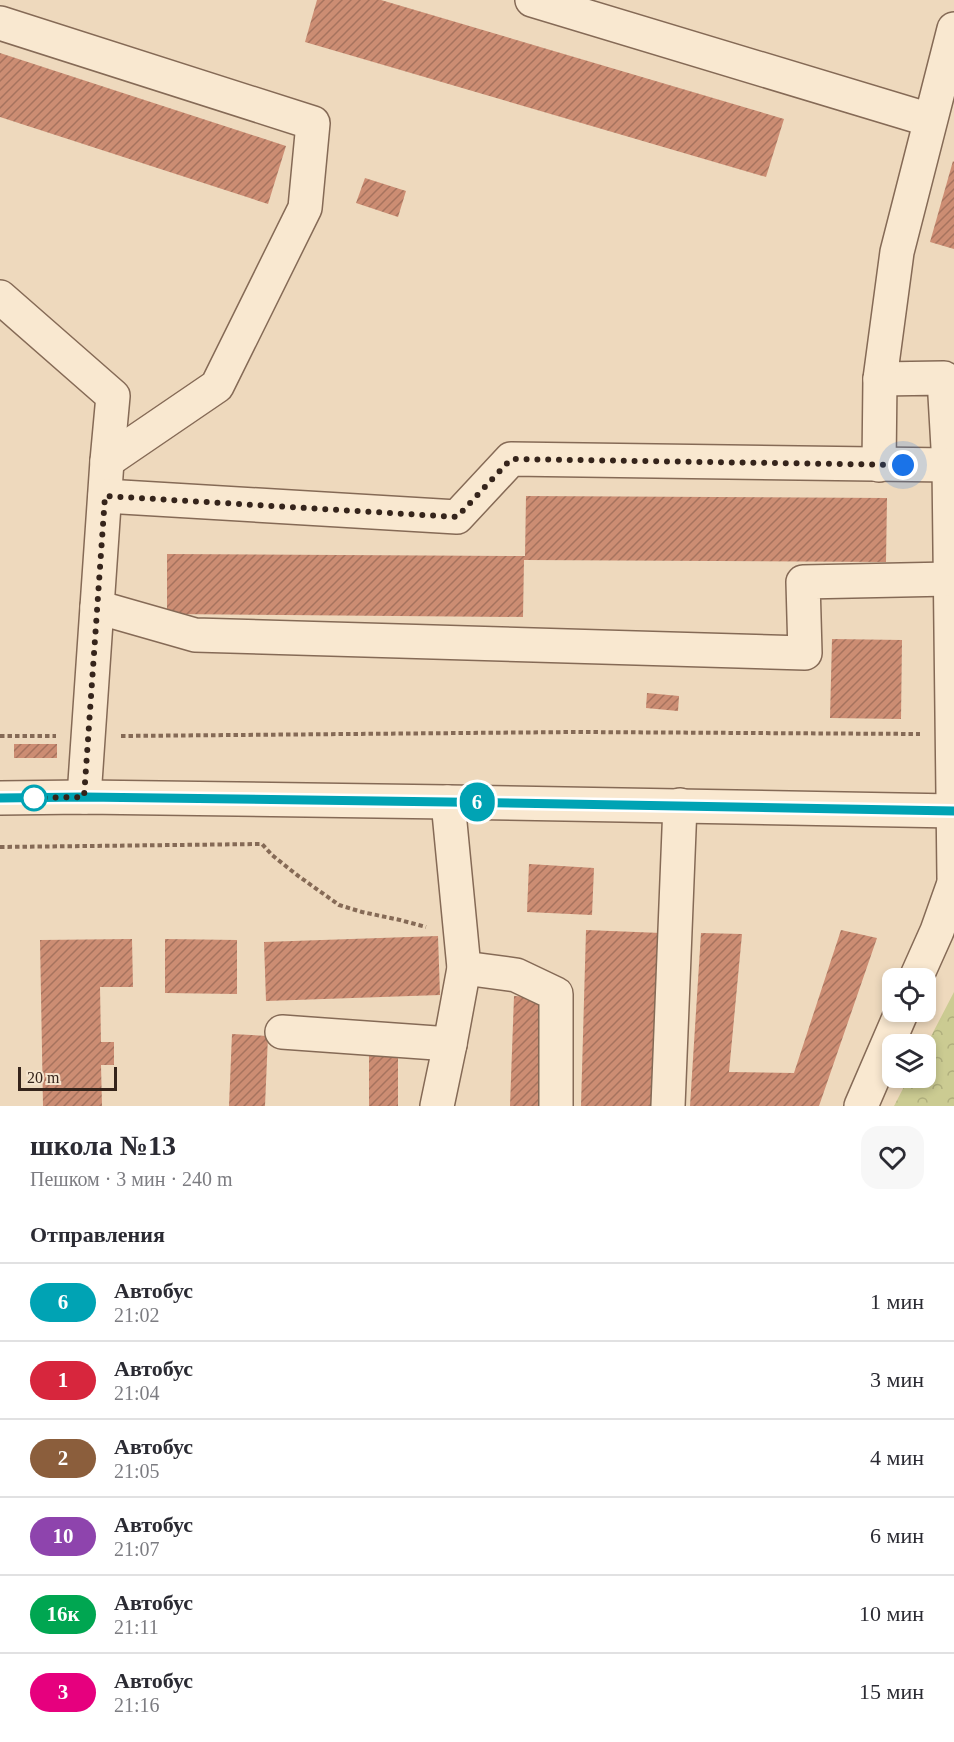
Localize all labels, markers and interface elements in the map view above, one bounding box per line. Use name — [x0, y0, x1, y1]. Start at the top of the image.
your location — [888, 450, 918, 480]
line badge: 6 — [458, 782, 496, 822]
unlabelled marker — [21, 785, 47, 811]
text: 6 — [472, 790, 482, 814]
map controls — [882, 968, 936, 1088]
button: locate — [882, 968, 936, 1022]
button: layers — [882, 1034, 936, 1088]
scale bar — [18, 1064, 117, 1092]
text: 20 m — [27, 1069, 59, 1086]
button: heart — [861, 1126, 924, 1189]
text: школа №13 — [30, 1130, 176, 1161]
text: Пешком · 3 мин · 240 m — [30, 1168, 233, 1190]
text: Отправления — [30, 1222, 165, 1247]
text: Автобус — [114, 1278, 193, 1303]
text: 1 мин — [870, 1289, 924, 1314]
text: 6 — [58, 1290, 68, 1314]
text: 21:02 — [114, 1304, 160, 1326]
text: Автобус — [114, 1356, 193, 1381]
text: 3 мин — [870, 1367, 924, 1392]
text: 1 — [58, 1368, 68, 1392]
text: 21:04 — [114, 1382, 160, 1404]
text: Автобус — [114, 1434, 193, 1459]
text: 4 мин — [870, 1445, 924, 1470]
text: 2 — [58, 1446, 68, 1470]
text: 21:05 — [114, 1460, 160, 1482]
text: Автобус — [114, 1512, 193, 1537]
text: 6 мин — [870, 1523, 924, 1548]
text: 10 — [53, 1524, 74, 1548]
text: 21:07 — [114, 1538, 160, 1560]
text: Автобус — [114, 1590, 193, 1615]
text: 10 мин — [859, 1601, 924, 1626]
text: 16к — [46, 1602, 80, 1626]
text: 21:11 — [114, 1616, 159, 1638]
text: Автобус — [114, 1668, 193, 1693]
text: 15 мин — [859, 1679, 924, 1704]
text: 3 — [58, 1680, 68, 1704]
text: 21:16 — [114, 1694, 160, 1716]

